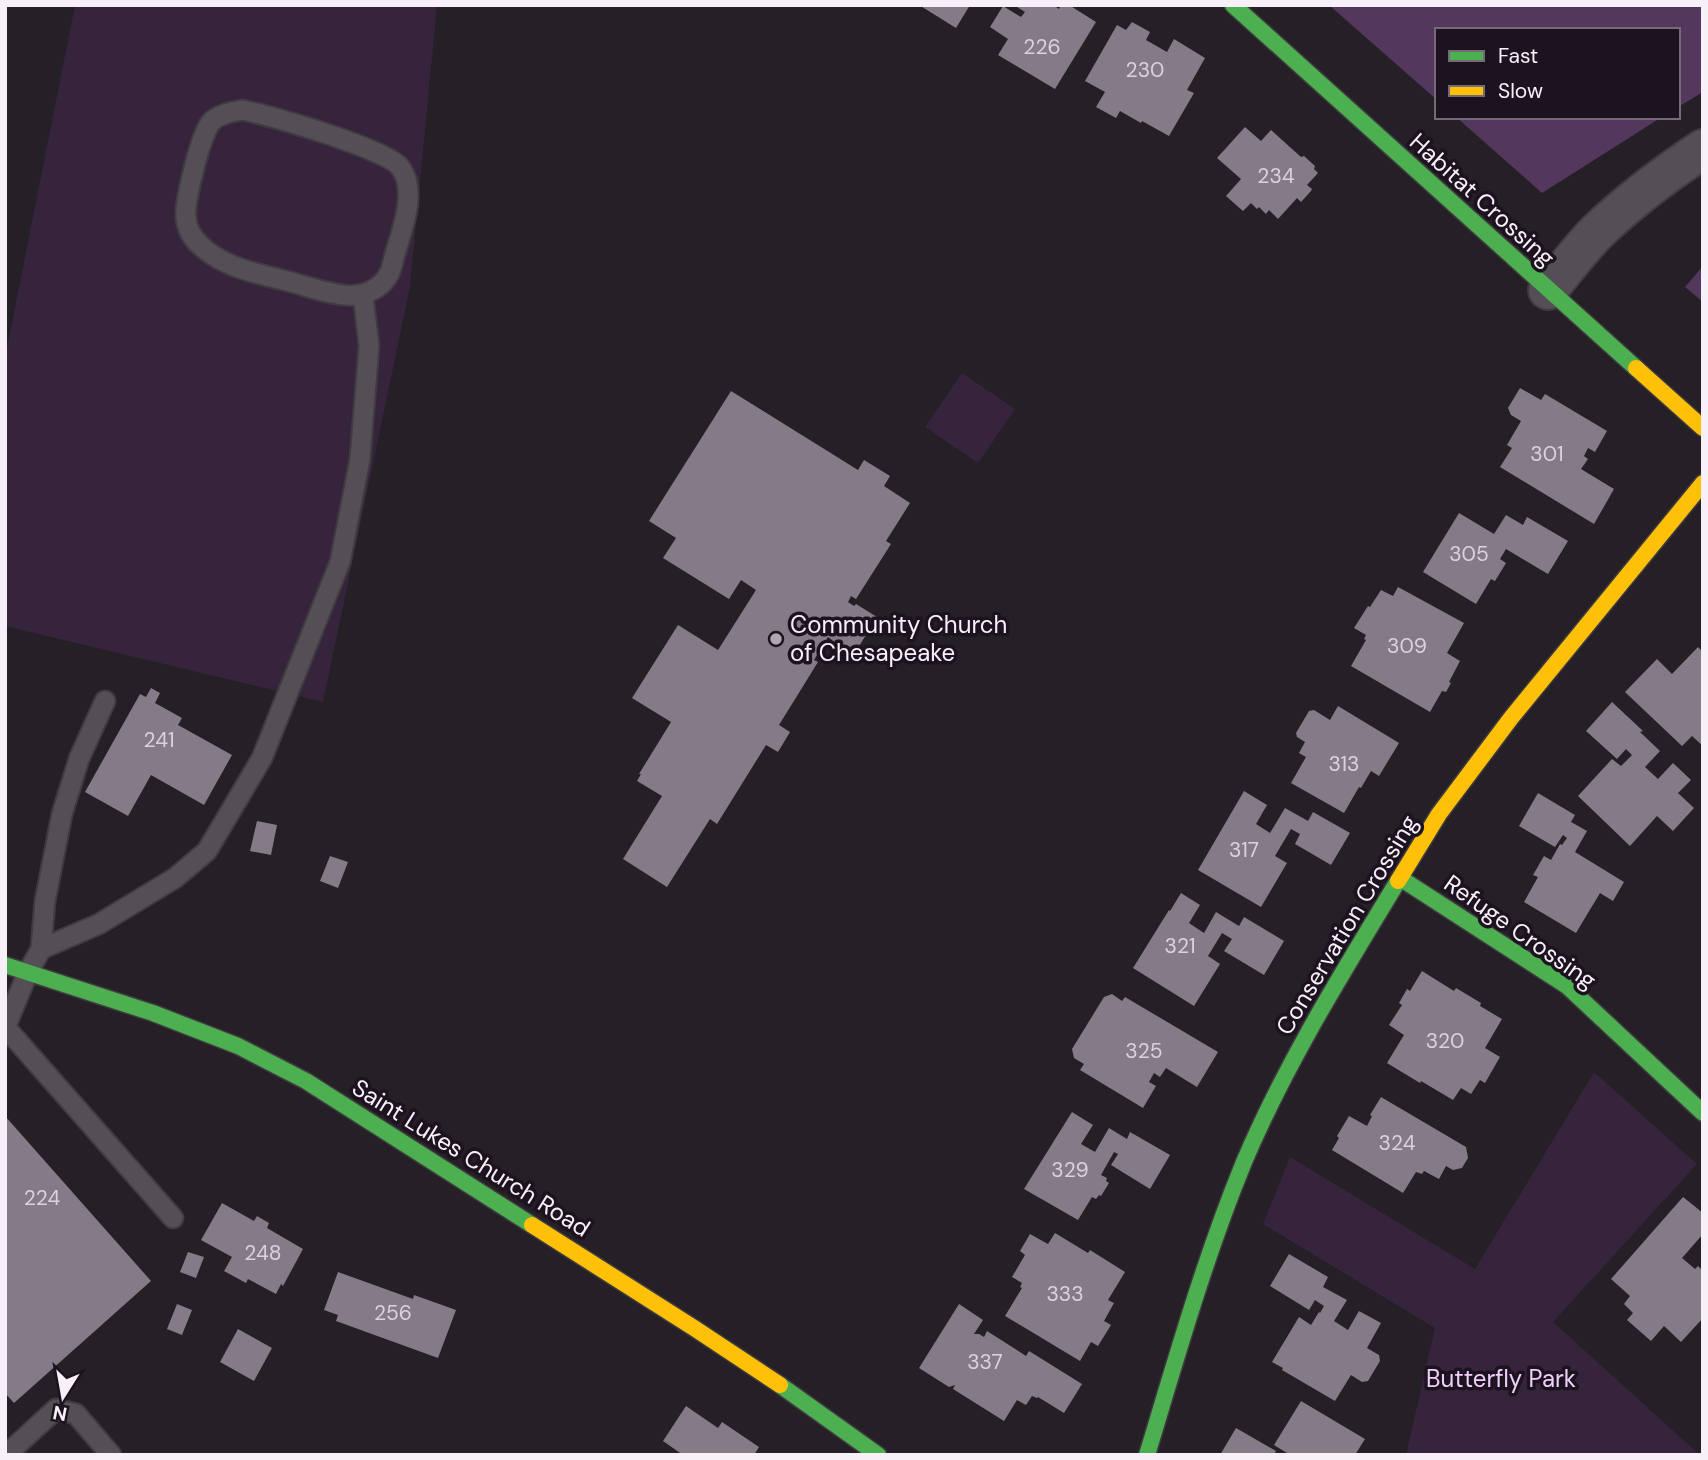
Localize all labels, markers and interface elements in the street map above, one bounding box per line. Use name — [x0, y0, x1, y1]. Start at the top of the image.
legend — [1435, 28, 1680, 119]
house number: 226 — [1023, 33, 1061, 61]
text: Fast — [1498, 42, 1538, 70]
house number: 230 — [1126, 56, 1164, 84]
text: Slow — [1498, 77, 1543, 105]
street label: Habitat Crossing — [1403, 126, 1561, 273]
house number: 234 — [1257, 162, 1295, 190]
house number: 301 — [1530, 440, 1564, 468]
house number: 305 — [1449, 540, 1489, 568]
place label: Community Church of Chesapeake — [790, 609, 1007, 668]
marker: Community Church of Chesapeake — [768, 631, 784, 647]
house number: 309 — [1387, 632, 1427, 660]
house number: 241 — [143, 726, 175, 754]
house number: 313 — [1328, 750, 1360, 778]
street label: Conservation Crossing — [1269, 809, 1424, 1040]
house number: 317 — [1229, 836, 1259, 864]
street label: Refuge Crossing — [1438, 868, 1602, 996]
house number: 321 — [1164, 932, 1196, 960]
house number: 320 — [1426, 1027, 1464, 1055]
house number: 325 — [1125, 1037, 1163, 1065]
street label: Saint Lukes Church Road — [346, 1072, 596, 1244]
house number: 324 — [1379, 1129, 1416, 1157]
house number: 329 — [1051, 1156, 1089, 1184]
house number: 224 — [24, 1184, 61, 1212]
house number: 248 — [244, 1239, 282, 1267]
house number: 333 — [1046, 1280, 1084, 1308]
house number: 256 — [374, 1299, 412, 1327]
house number: 337 — [967, 1348, 1003, 1376]
north arrow — [28, 1362, 98, 1432]
park label: Butterfly Park — [1426, 1363, 1576, 1394]
text: N — [51, 1400, 69, 1427]

